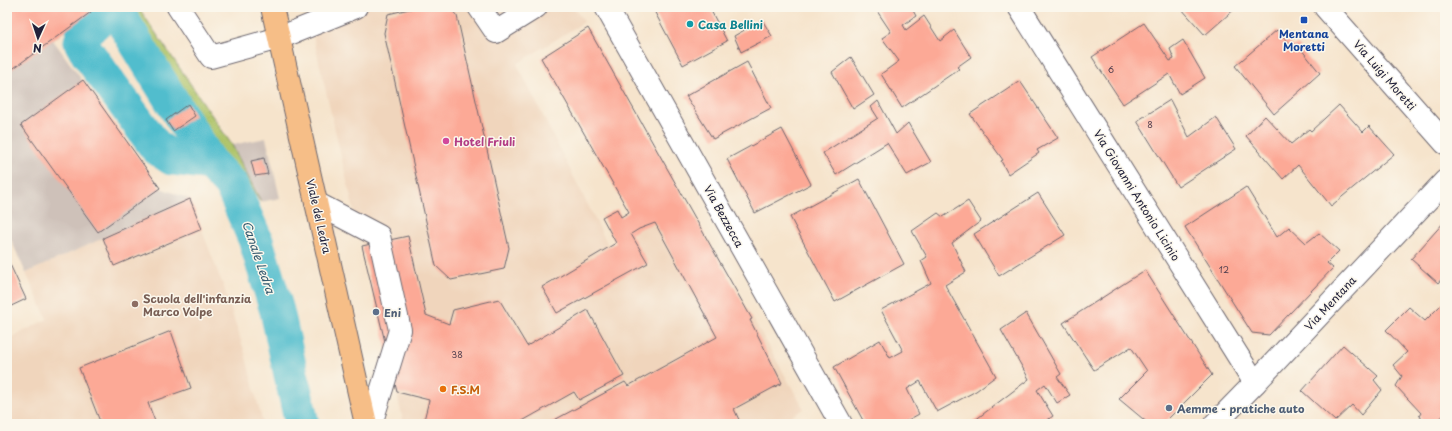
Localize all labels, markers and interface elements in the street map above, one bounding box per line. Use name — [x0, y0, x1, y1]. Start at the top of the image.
marker: Mentana Moretti — [1299, 15, 1309, 25]
place label: Casa Bellini — [698, 16, 763, 33]
north arrow — [18, 18, 58, 58]
marker: Casa Bellini — [685, 19, 695, 29]
place label: Mentana Moretti — [1279, 25, 1329, 55]
street label: Via Luigi Moretti — [1350, 36, 1420, 114]
text: N — [32, 40, 42, 57]
house number: 6 — [1108, 62, 1114, 76]
house number: 8 — [1147, 117, 1153, 131]
street label: Via Giovanni Antonio Licinio — [1090, 126, 1184, 264]
place label: Hotel Friuli — [454, 133, 515, 150]
marker: Hotel Friuli — [441, 136, 451, 146]
street label: Viale del Ledra — [302, 177, 336, 255]
street label: Via Bezzecca — [700, 182, 748, 250]
water label: Canale Ledra — [238, 218, 280, 296]
house number: 12 — [1219, 262, 1229, 276]
street label: Via Mentana — [1300, 272, 1360, 334]
place label: Scuola dell'infanzia Marco Volpe — [143, 290, 252, 320]
marker: Scuola dell'infanzia Marco Volpe — [130, 299, 140, 309]
place label: Eni — [384, 304, 402, 321]
marker: Eni — [371, 307, 381, 317]
house number: 38 — [451, 347, 463, 361]
place label: F.S.M — [451, 381, 480, 398]
marker: F.S.M — [438, 384, 448, 394]
place label: Aemme - pratiche auto — [1176, 400, 1305, 417]
marker: Aemme - pratiche auto — [1164, 403, 1174, 413]

